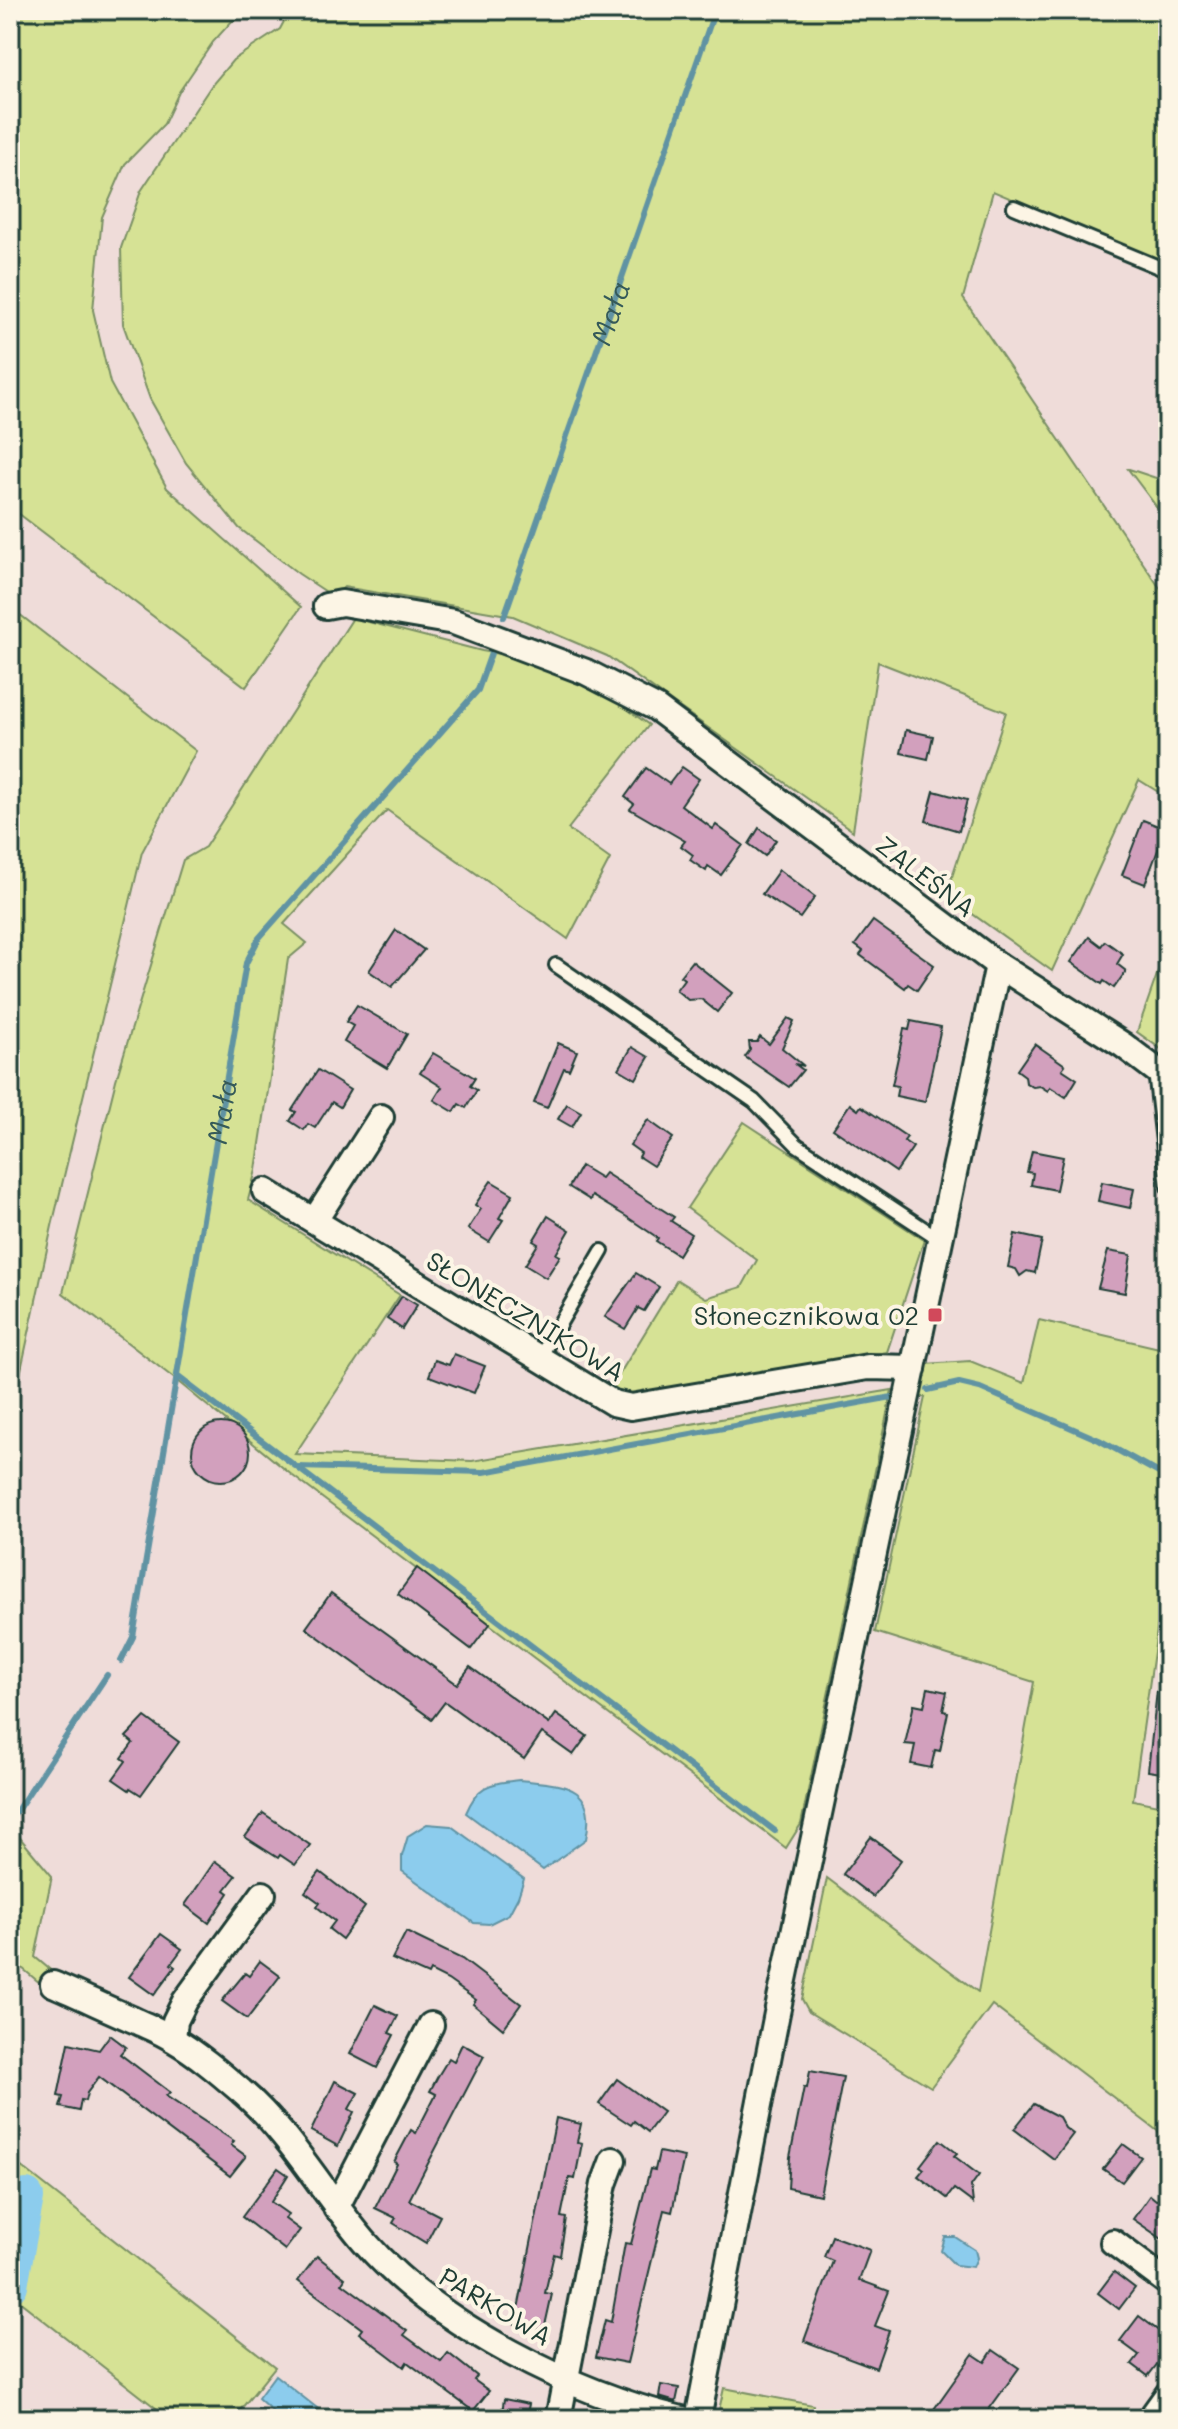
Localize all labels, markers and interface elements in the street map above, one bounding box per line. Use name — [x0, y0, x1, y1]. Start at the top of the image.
water label: Mała — [582, 276, 638, 350]
street label: ZALEŚNA — [869, 828, 983, 924]
water label: Mała — [198, 1076, 244, 1147]
street label: SŁONECZNIKOWA — [420, 1243, 632, 1389]
place label: Słonecznikowa 02 — [694, 1298, 919, 1332]
marker: Słonecznikowa 02 — [926, 1306, 944, 1324]
street label: PARKOWA — [433, 2259, 559, 2353]

